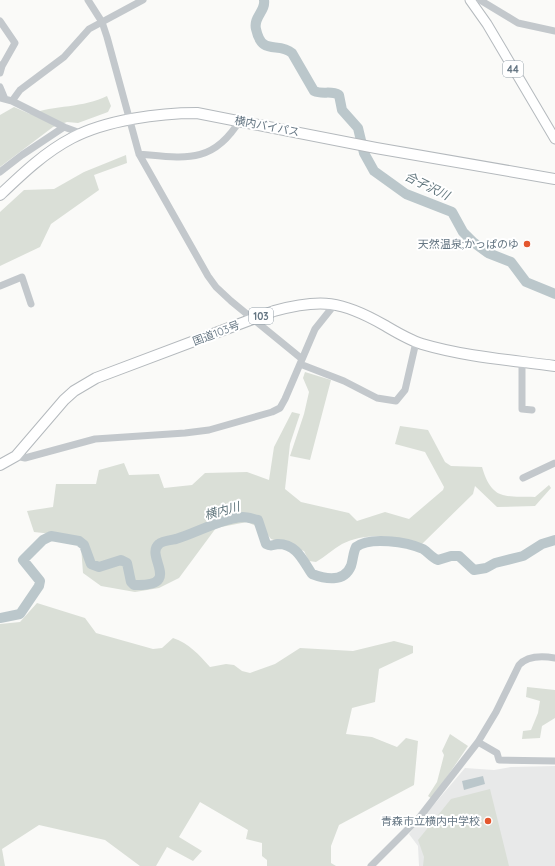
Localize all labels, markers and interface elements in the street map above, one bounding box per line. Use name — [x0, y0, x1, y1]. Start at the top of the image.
road number: 44 — [503, 61, 523, 77]
street label: 横内バイパス — [233, 113, 301, 139]
water label: 合子沢川 — [402, 168, 454, 204]
place label: 天然温泉;かっぱのゆ — [418, 237, 519, 251]
marker: 天然温泉;かっぱのゆ — [522, 239, 532, 249]
road number: 103 — [249, 308, 273, 324]
street label: 国道103号 — [190, 318, 242, 348]
water label: 横内川 — [203, 498, 243, 522]
place label: 青森市立横内中学校 — [381, 814, 480, 828]
marker: 青森市立横内中学校 — [483, 816, 493, 826]

